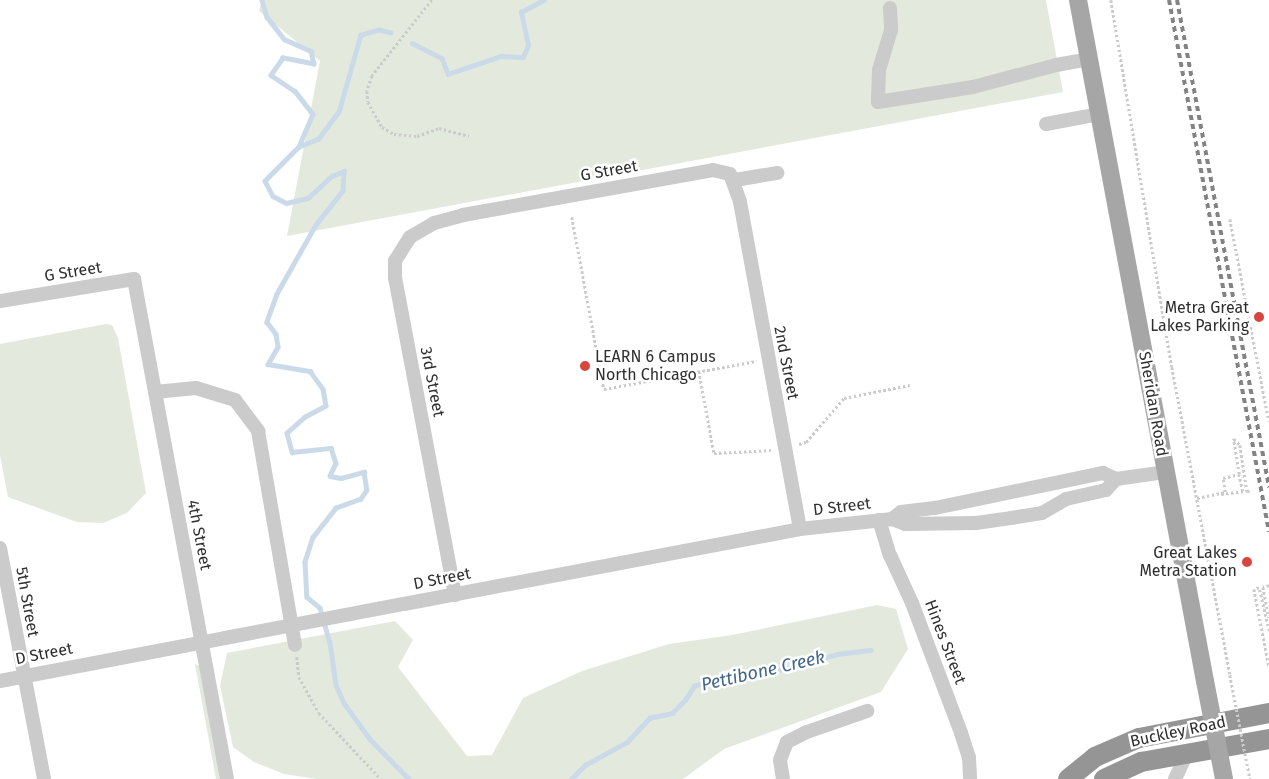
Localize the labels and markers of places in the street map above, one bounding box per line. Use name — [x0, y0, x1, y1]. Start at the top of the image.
place label: Metra Great Lakes Parking — [1150, 298, 1249, 336]
marker: Metra Great Lakes Parking — [1253, 311, 1265, 323]
place label: LEARN 6 Campus North Chicago — [595, 347, 716, 385]
marker: LEARN 6 Campus North Chicago — [579, 360, 591, 372]
place label: Great Lakes Metra Station — [1139, 543, 1237, 581]
marker: Great Lakes Metra Station — [1241, 556, 1253, 568]

